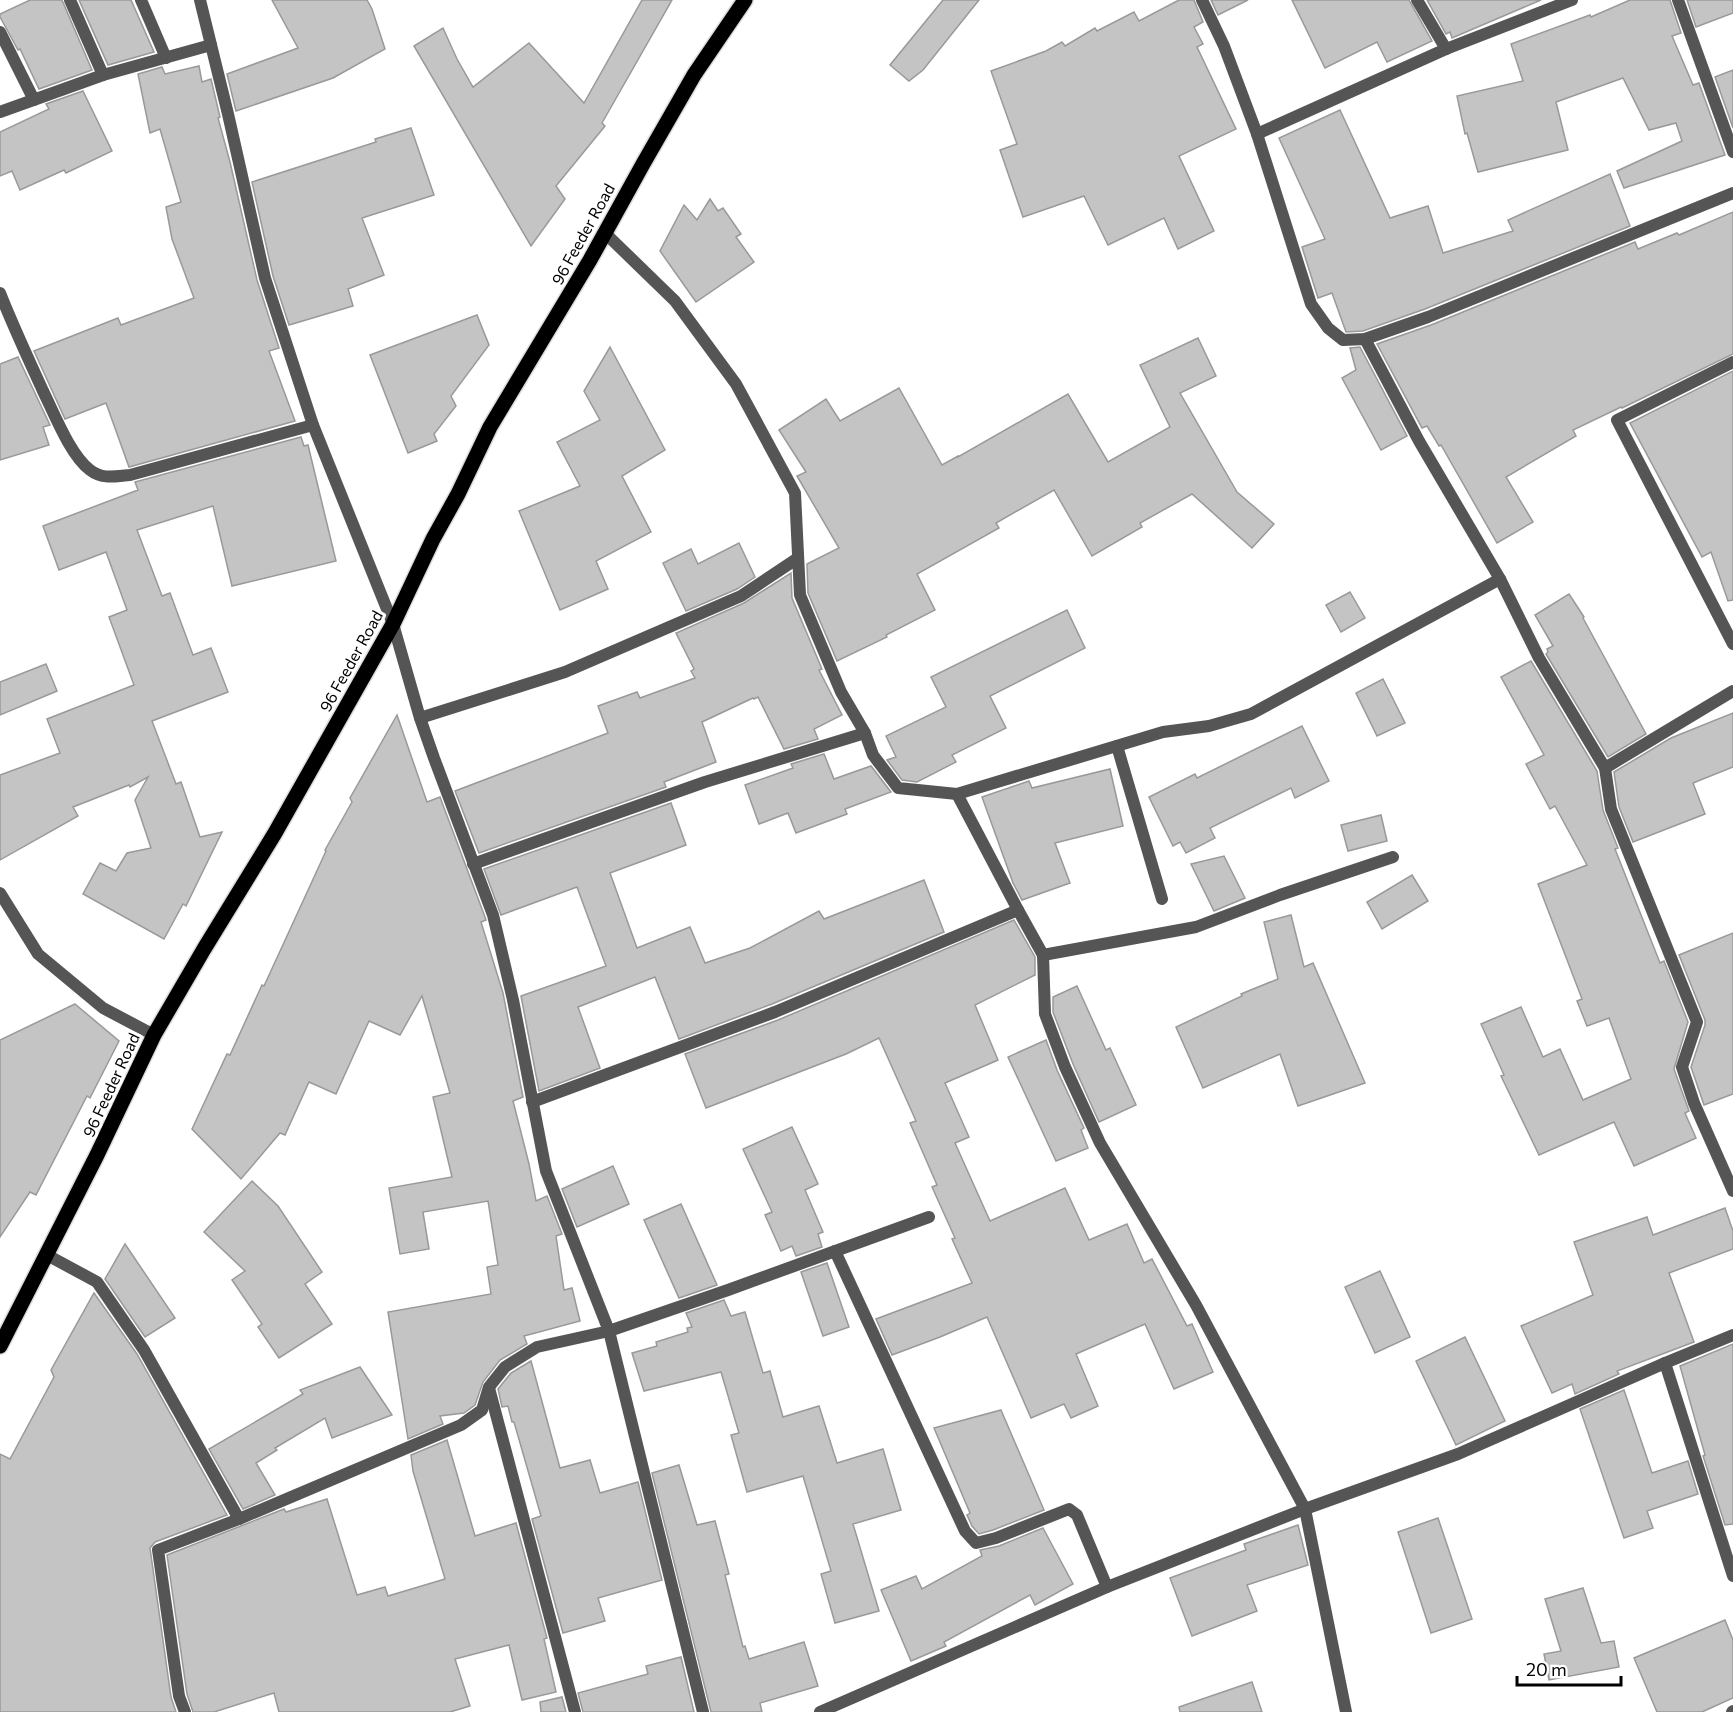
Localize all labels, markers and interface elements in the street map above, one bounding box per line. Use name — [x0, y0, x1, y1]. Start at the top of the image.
street label: 96 Feeder Road — [547, 180, 618, 288]
street label: 96 Feeder Road — [315, 607, 386, 715]
street label: 96 Feeder Road — [78, 1030, 143, 1140]
scale bar — [1517, 1649, 1620, 1687]
text: 20 m — [1526, 1658, 1567, 1680]

